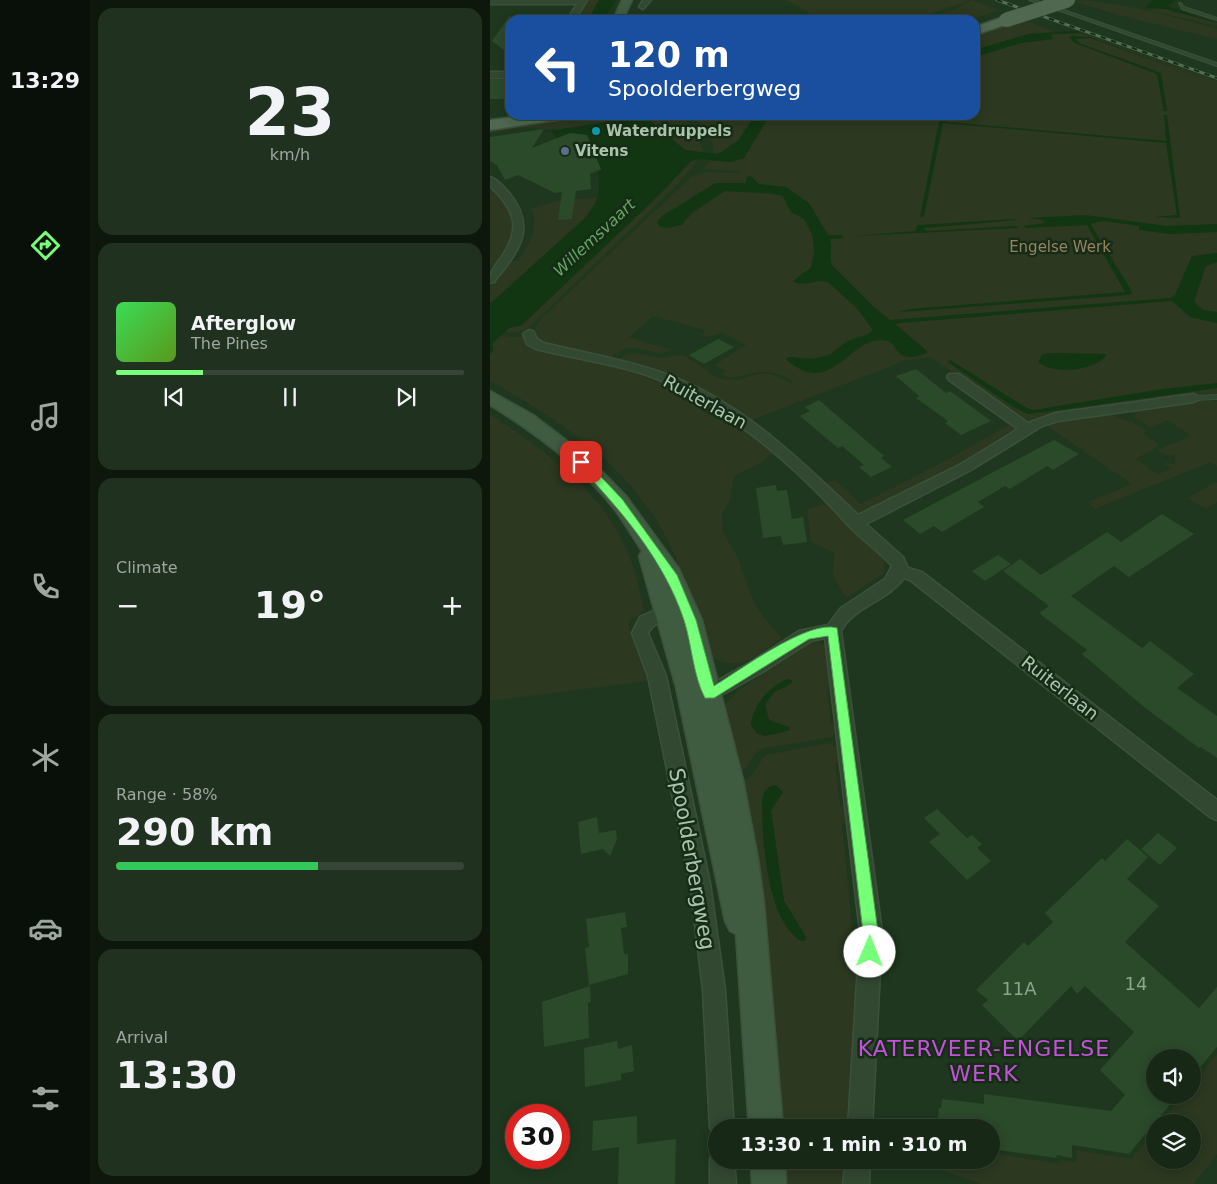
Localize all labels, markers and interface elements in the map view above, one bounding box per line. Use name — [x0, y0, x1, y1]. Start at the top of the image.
icon: left — [525, 35, 590, 100]
text: 120 m — [608, 35, 730, 75]
text: 13:29 — [10, 68, 80, 93]
text: 23 — [245, 75, 335, 150]
text: Spoolderbergweg — [608, 76, 801, 101]
place label: Waterdruppels — [606, 122, 731, 140]
marker: Waterdruppels — [590, 125, 602, 137]
place label: Vitens — [575, 142, 629, 160]
text: km/h — [270, 145, 310, 164]
marker: Vitens — [559, 145, 571, 157]
water label: Willemsvaart — [550, 194, 640, 280]
icon: directions — [28, 228, 63, 263]
park label: Engelse Werk — [1009, 238, 1111, 256]
text: Afterglow — [191, 312, 296, 334]
text: The Pines — [191, 334, 268, 353]
street label: Ruiterlaan — [660, 370, 751, 433]
icon: previous — [160, 383, 188, 411]
icon: pause — [276, 383, 304, 411]
icon: next — [392, 383, 420, 411]
icon: music — [28, 399, 63, 434]
pin — [560, 441, 602, 483]
icon: arrive — [567, 448, 595, 476]
text: Climate — [116, 558, 178, 577]
icon: phone — [28, 569, 63, 604]
text: 19° — [254, 583, 326, 627]
text: − — [116, 589, 139, 622]
text: + — [441, 589, 464, 622]
street label: Ruiterlaan — [1018, 651, 1103, 724]
icon: climate — [28, 740, 63, 775]
street label: Spoolderbergweg — [664, 766, 720, 952]
text: Range · 58% — [116, 785, 218, 804]
text: 290 km — [116, 810, 273, 854]
icon: car — [28, 911, 63, 946]
position arrow — [843, 925, 895, 977]
house number: 14 — [1125, 973, 1147, 994]
house number: 11A — [1001, 978, 1037, 999]
text: Arrival — [116, 1028, 168, 1047]
district label: KATERVEER-ENGELSE WERK — [858, 1036, 1110, 1086]
map controls — [1146, 1049, 1201, 1169]
button: sound — [1146, 1049, 1201, 1104]
text: 13:30 — [116, 1053, 237, 1097]
icon: filters — [28, 1081, 63, 1116]
speed limit sign: 30 — [505, 1104, 570, 1169]
button: layers — [1146, 1114, 1201, 1169]
text: 13:30 · 1 min · 310 m — [740, 1133, 968, 1155]

